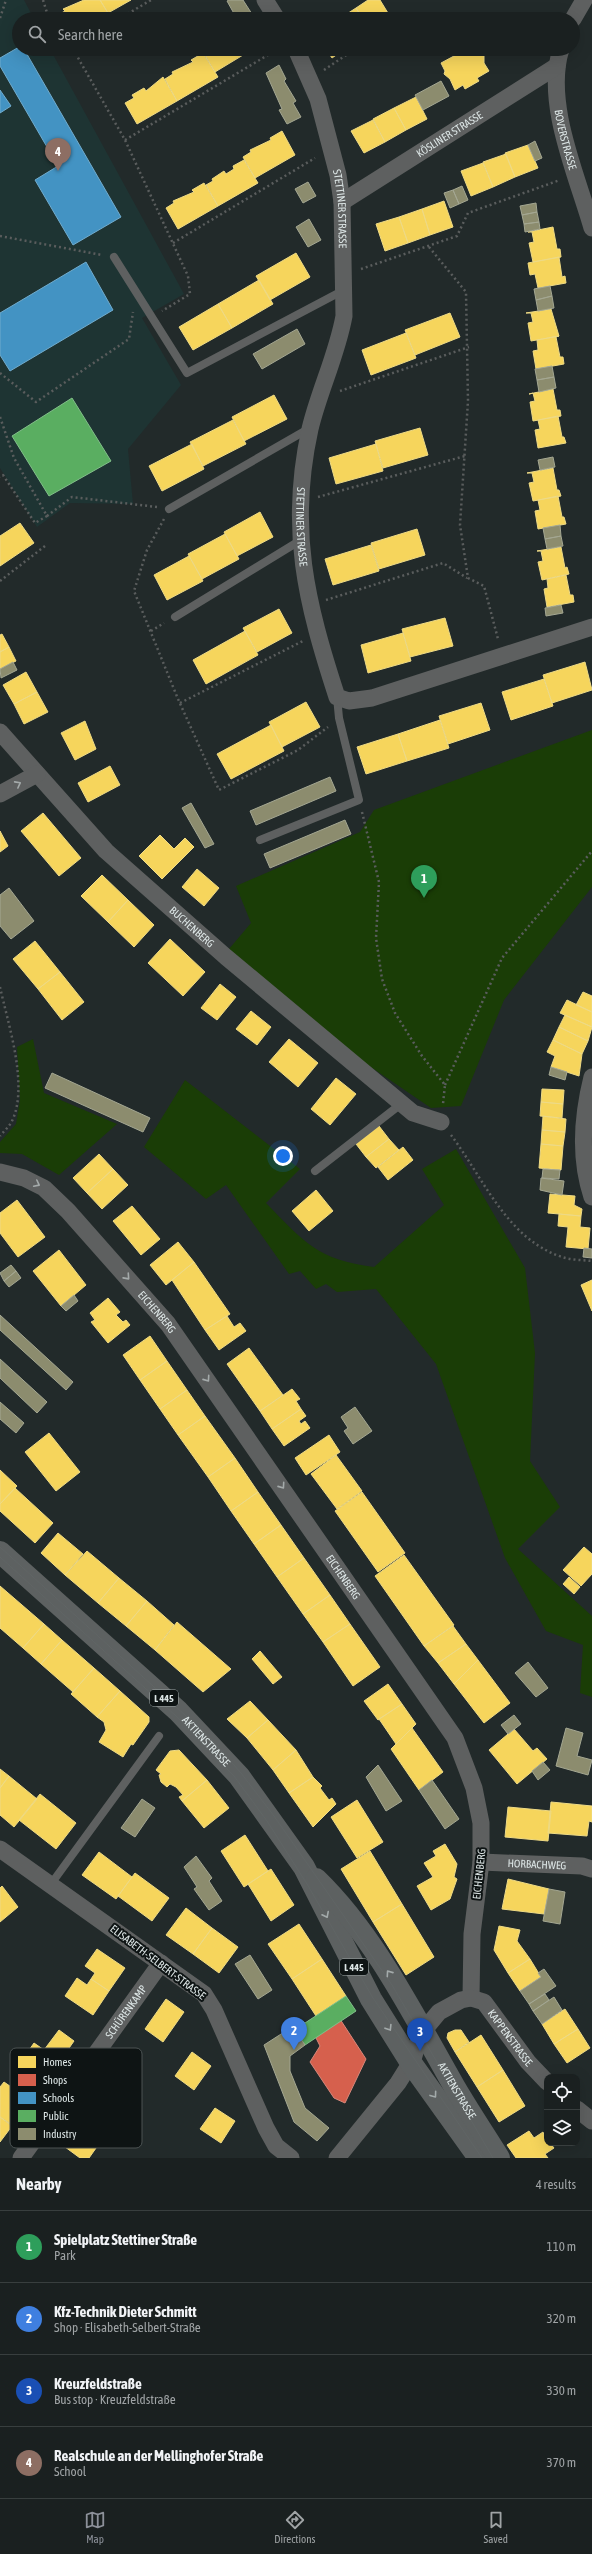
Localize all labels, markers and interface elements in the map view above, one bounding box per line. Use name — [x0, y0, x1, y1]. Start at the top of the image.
search box — [12, 12, 580, 56]
icon: search — [26, 23, 48, 45]
text: Search here — [58, 26, 123, 43]
street label: KÖSLINER STRASSE — [414, 109, 485, 159]
street label: BOVERSTRASSE — [553, 109, 579, 171]
pin: 4 — [45, 138, 71, 171]
street label: STETTINER STRASSE — [331, 168, 349, 248]
street label: STETTINER STRASSE — [294, 487, 310, 567]
one-way arrow — [14, 781, 22, 789]
pin: 1 — [411, 865, 437, 898]
street label: BUCHENBERG — [167, 904, 217, 950]
your location — [273, 1146, 293, 1166]
one-way arrow — [33, 1179, 40, 1187]
one-way arrow — [122, 1272, 130, 1280]
street label: EICHENBERG — [136, 1289, 178, 1335]
one-way arrow — [202, 1375, 210, 1382]
one-way arrow — [277, 1482, 285, 1489]
street label: EICHENBERG — [324, 1552, 363, 1602]
road number: L 445 — [150, 1690, 178, 1706]
street label: AKTIENSTRASSE — [180, 1714, 233, 1769]
street label: EICHENBERG — [470, 1848, 488, 1900]
street label: HORBACHWEG — [507, 1857, 567, 1871]
one-way arrow — [322, 1910, 329, 1918]
street label: ELISABETH-SELBERT-STRASSE — [108, 1922, 208, 2002]
road number: L 445 — [340, 1959, 368, 1975]
one-way arrow — [386, 1971, 393, 1978]
street label: SCHÜRENKAMP — [103, 1983, 149, 2041]
street label: KAPPENSTRASSE — [486, 2007, 535, 2069]
pin: 2 — [281, 2017, 307, 2050]
pin: 3 — [407, 2018, 433, 2051]
one-way arrow — [385, 2024, 392, 2031]
legend — [10, 2048, 142, 2148]
text: Homes — [43, 2056, 71, 2068]
street label: AKTIENSTRASSE — [436, 2060, 479, 2121]
text: Shops — [43, 2074, 67, 2086]
map controls — [544, 2074, 580, 2146]
button: locate — [544, 2074, 580, 2110]
one-way arrow — [429, 2091, 436, 2098]
text: Schools — [43, 2092, 74, 2104]
text: Public — [43, 2110, 69, 2122]
button: layers — [544, 2110, 580, 2146]
text: Industry — [43, 2128, 77, 2140]
text: Nearby — [16, 2174, 62, 2194]
text: 4 results — [536, 2177, 576, 2192]
text: Spielplatz Stettiner Straße — [54, 2231, 197, 2248]
text: 1 — [26, 2239, 32, 2254]
text: 110 m — [547, 2239, 576, 2254]
text: Park — [54, 2248, 76, 2263]
text: Kfz-Technik Dieter Schmitt — [54, 2303, 197, 2320]
text: 2 — [26, 2311, 32, 2326]
text: 320 m — [547, 2311, 576, 2326]
text: Shop · Elisabeth-Selbert-Straße — [54, 2320, 201, 2335]
text: Kreuzfeldstraße — [54, 2375, 142, 2392]
text: 3 — [26, 2383, 32, 2398]
text: 330 m — [547, 2383, 576, 2398]
text: Bus stop · Kreuzfeldstraße — [54, 2392, 176, 2407]
text: Realschule an der Mellinghofer Straße — [54, 2447, 263, 2464]
text: 4 — [26, 2455, 32, 2470]
text: 370 m — [547, 2455, 576, 2470]
text: School — [54, 2464, 86, 2479]
tab: Map — [84, 2509, 106, 2545]
tab: Directions — [274, 2509, 315, 2545]
tab: Saved — [484, 2509, 508, 2545]

